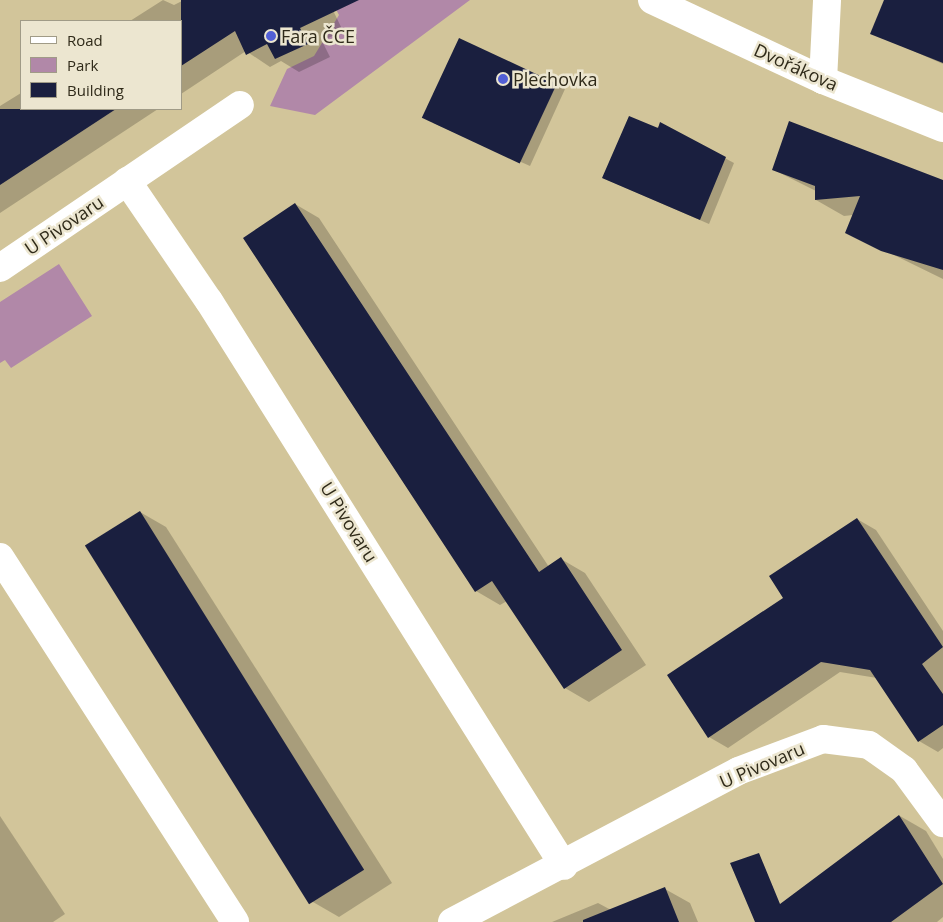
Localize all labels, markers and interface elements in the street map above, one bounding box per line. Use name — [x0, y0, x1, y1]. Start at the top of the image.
legend — [20, 20, 182, 110]
place label: Fara ČCE — [281, 25, 355, 47]
text: Road — [67, 30, 103, 50]
marker: Fara ČCE — [265, 30, 277, 42]
street label: Dvořákova — [751, 39, 841, 95]
text: Park — [67, 55, 98, 75]
place label: Plechovka — [513, 68, 597, 90]
marker: Plechovka — [497, 73, 509, 85]
text: Building — [67, 80, 124, 100]
street label: U Pivovaru — [20, 191, 108, 259]
street label: U Pivovaru — [316, 478, 382, 566]
street label: U Pivovaru — [716, 737, 808, 793]

